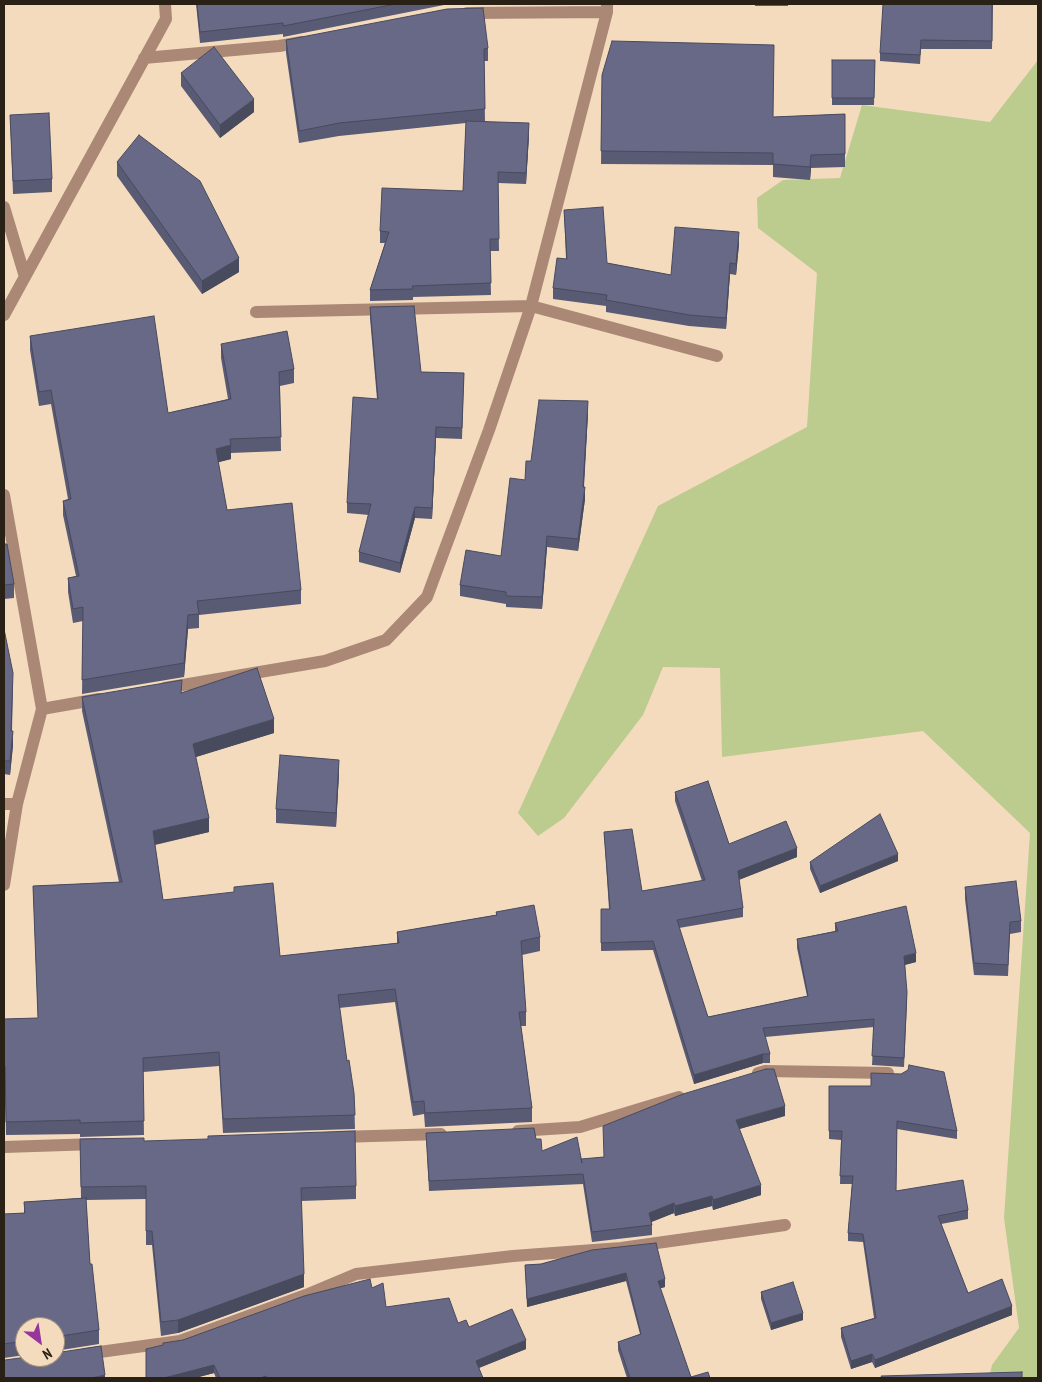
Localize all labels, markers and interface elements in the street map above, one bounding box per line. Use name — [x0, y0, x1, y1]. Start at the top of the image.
north arrow — [15, 1317, 65, 1367]
text: N — [39, 1344, 55, 1364]

